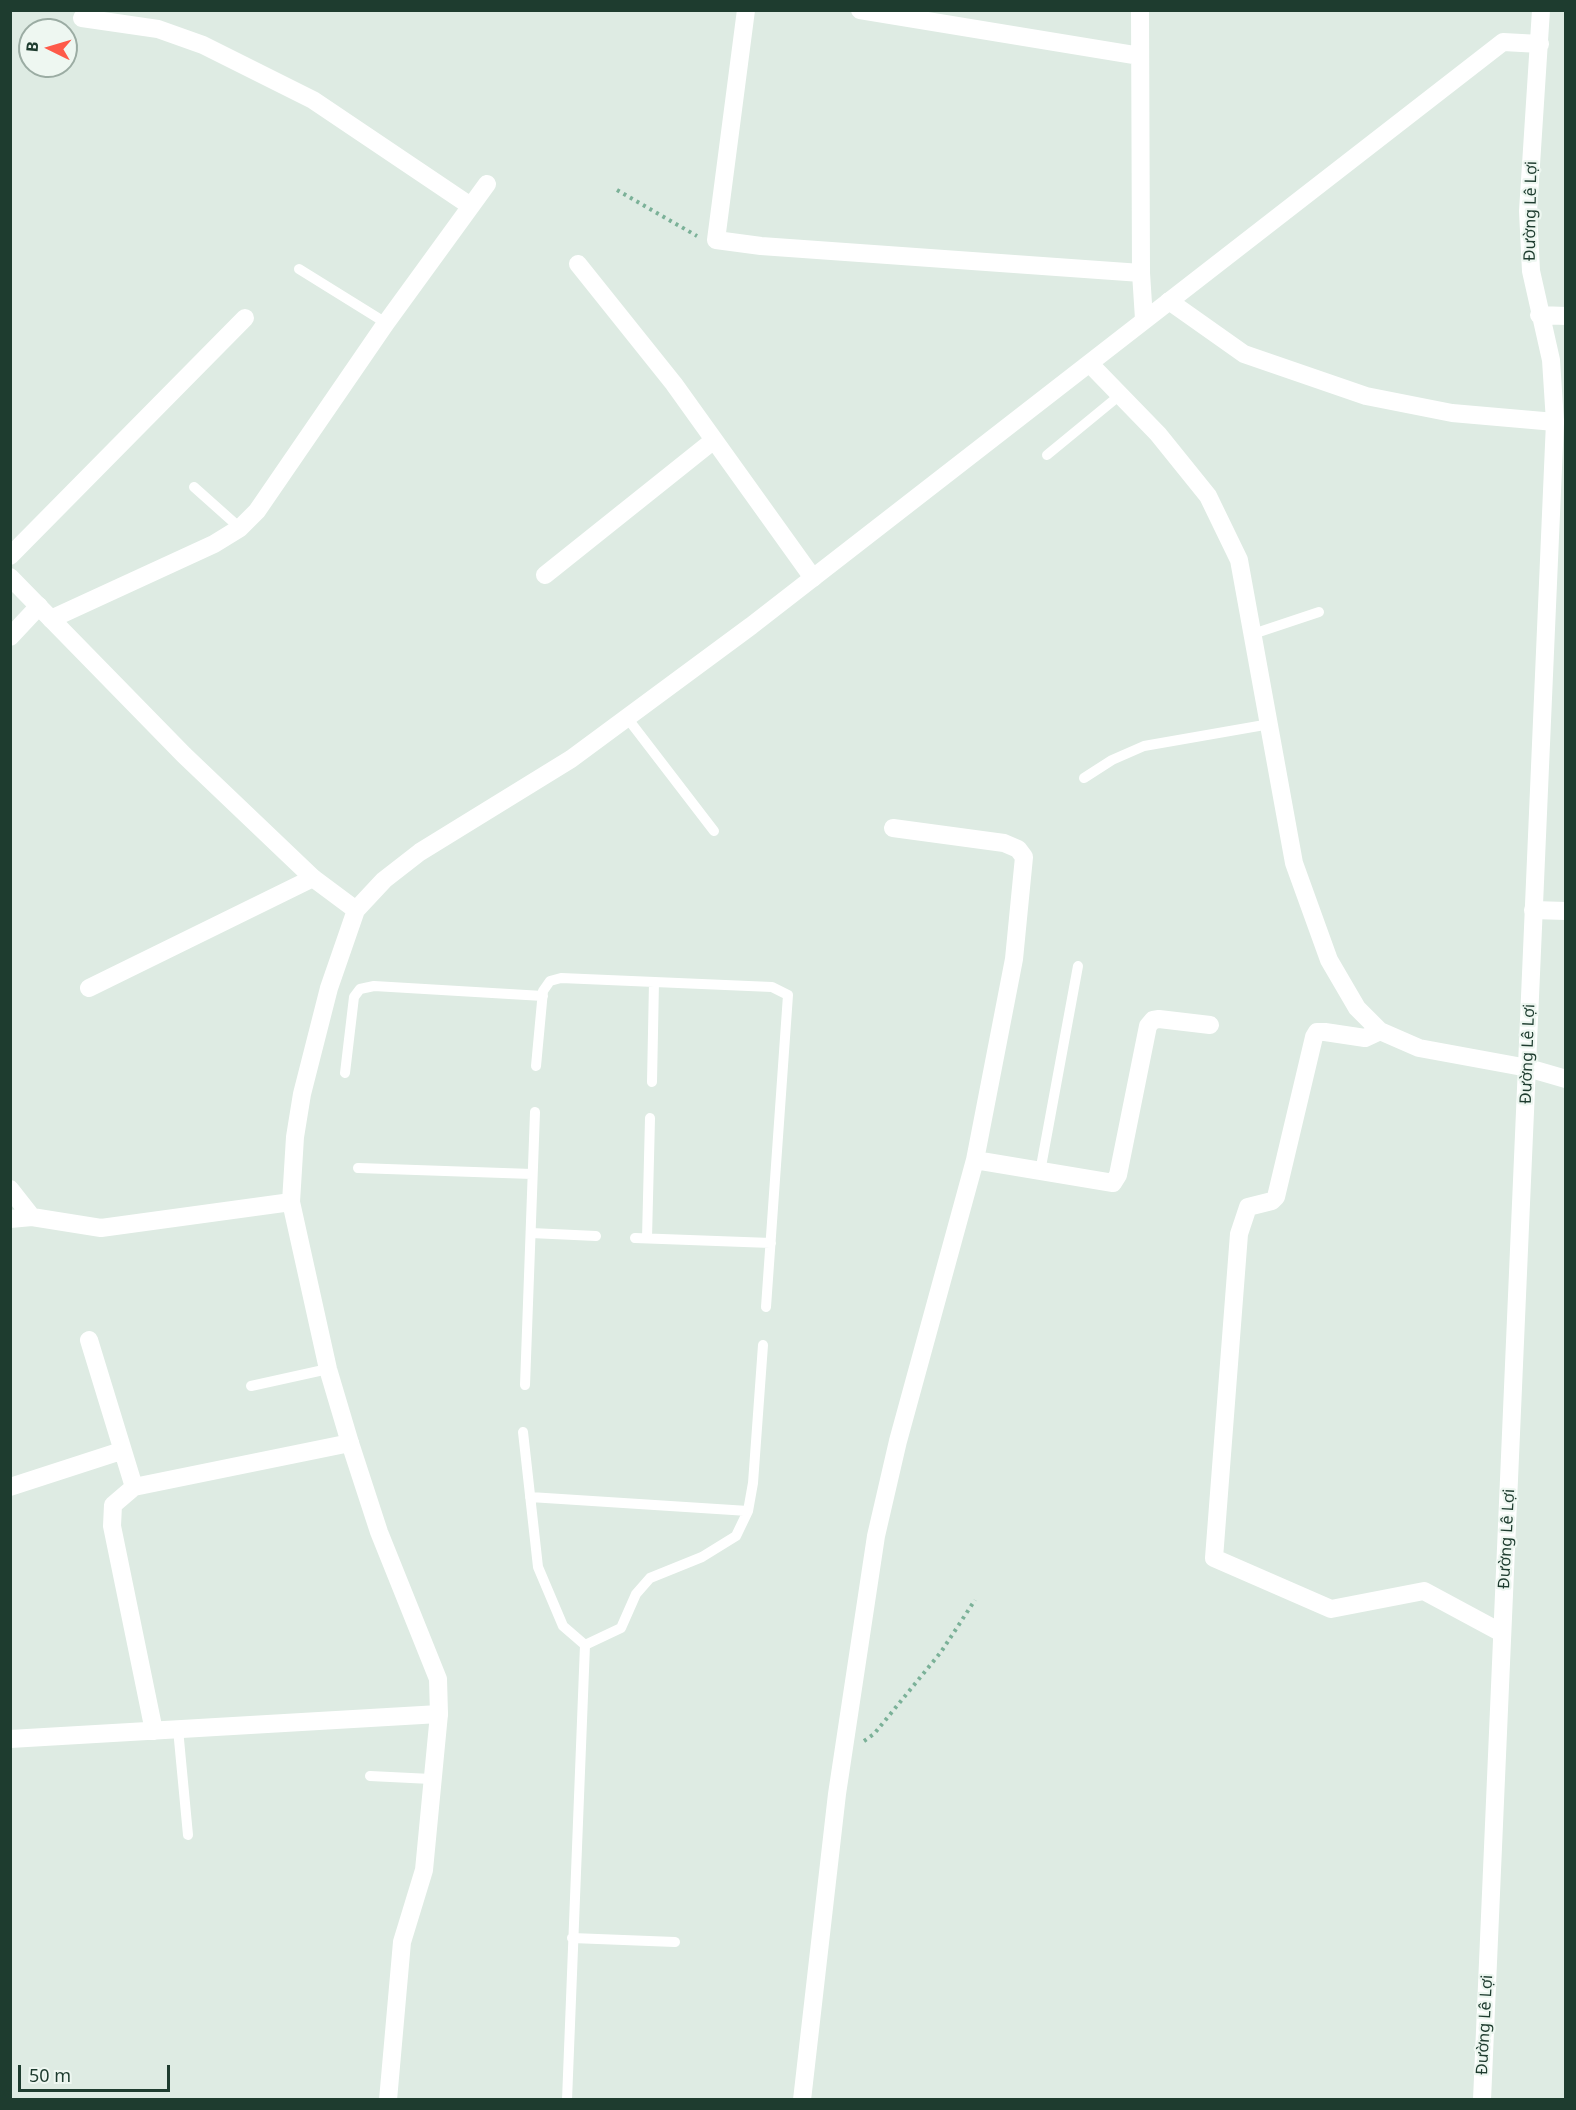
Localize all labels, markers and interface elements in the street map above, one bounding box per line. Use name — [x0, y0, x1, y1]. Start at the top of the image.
north arrow — [18, 18, 78, 78]
text: B — [21, 40, 43, 53]
street label: Đường Lê Lợi — [1521, 161, 1541, 261]
street label: Đường Lê Lợi — [1517, 1004, 1539, 1104]
street label: Đường Lê Lợi — [1495, 1488, 1519, 1590]
street label: Đường Lê Lợi — [1473, 1974, 1497, 2076]
scale bar — [21, 2053, 172, 2091]
text: 50 m — [29, 2063, 71, 2087]

